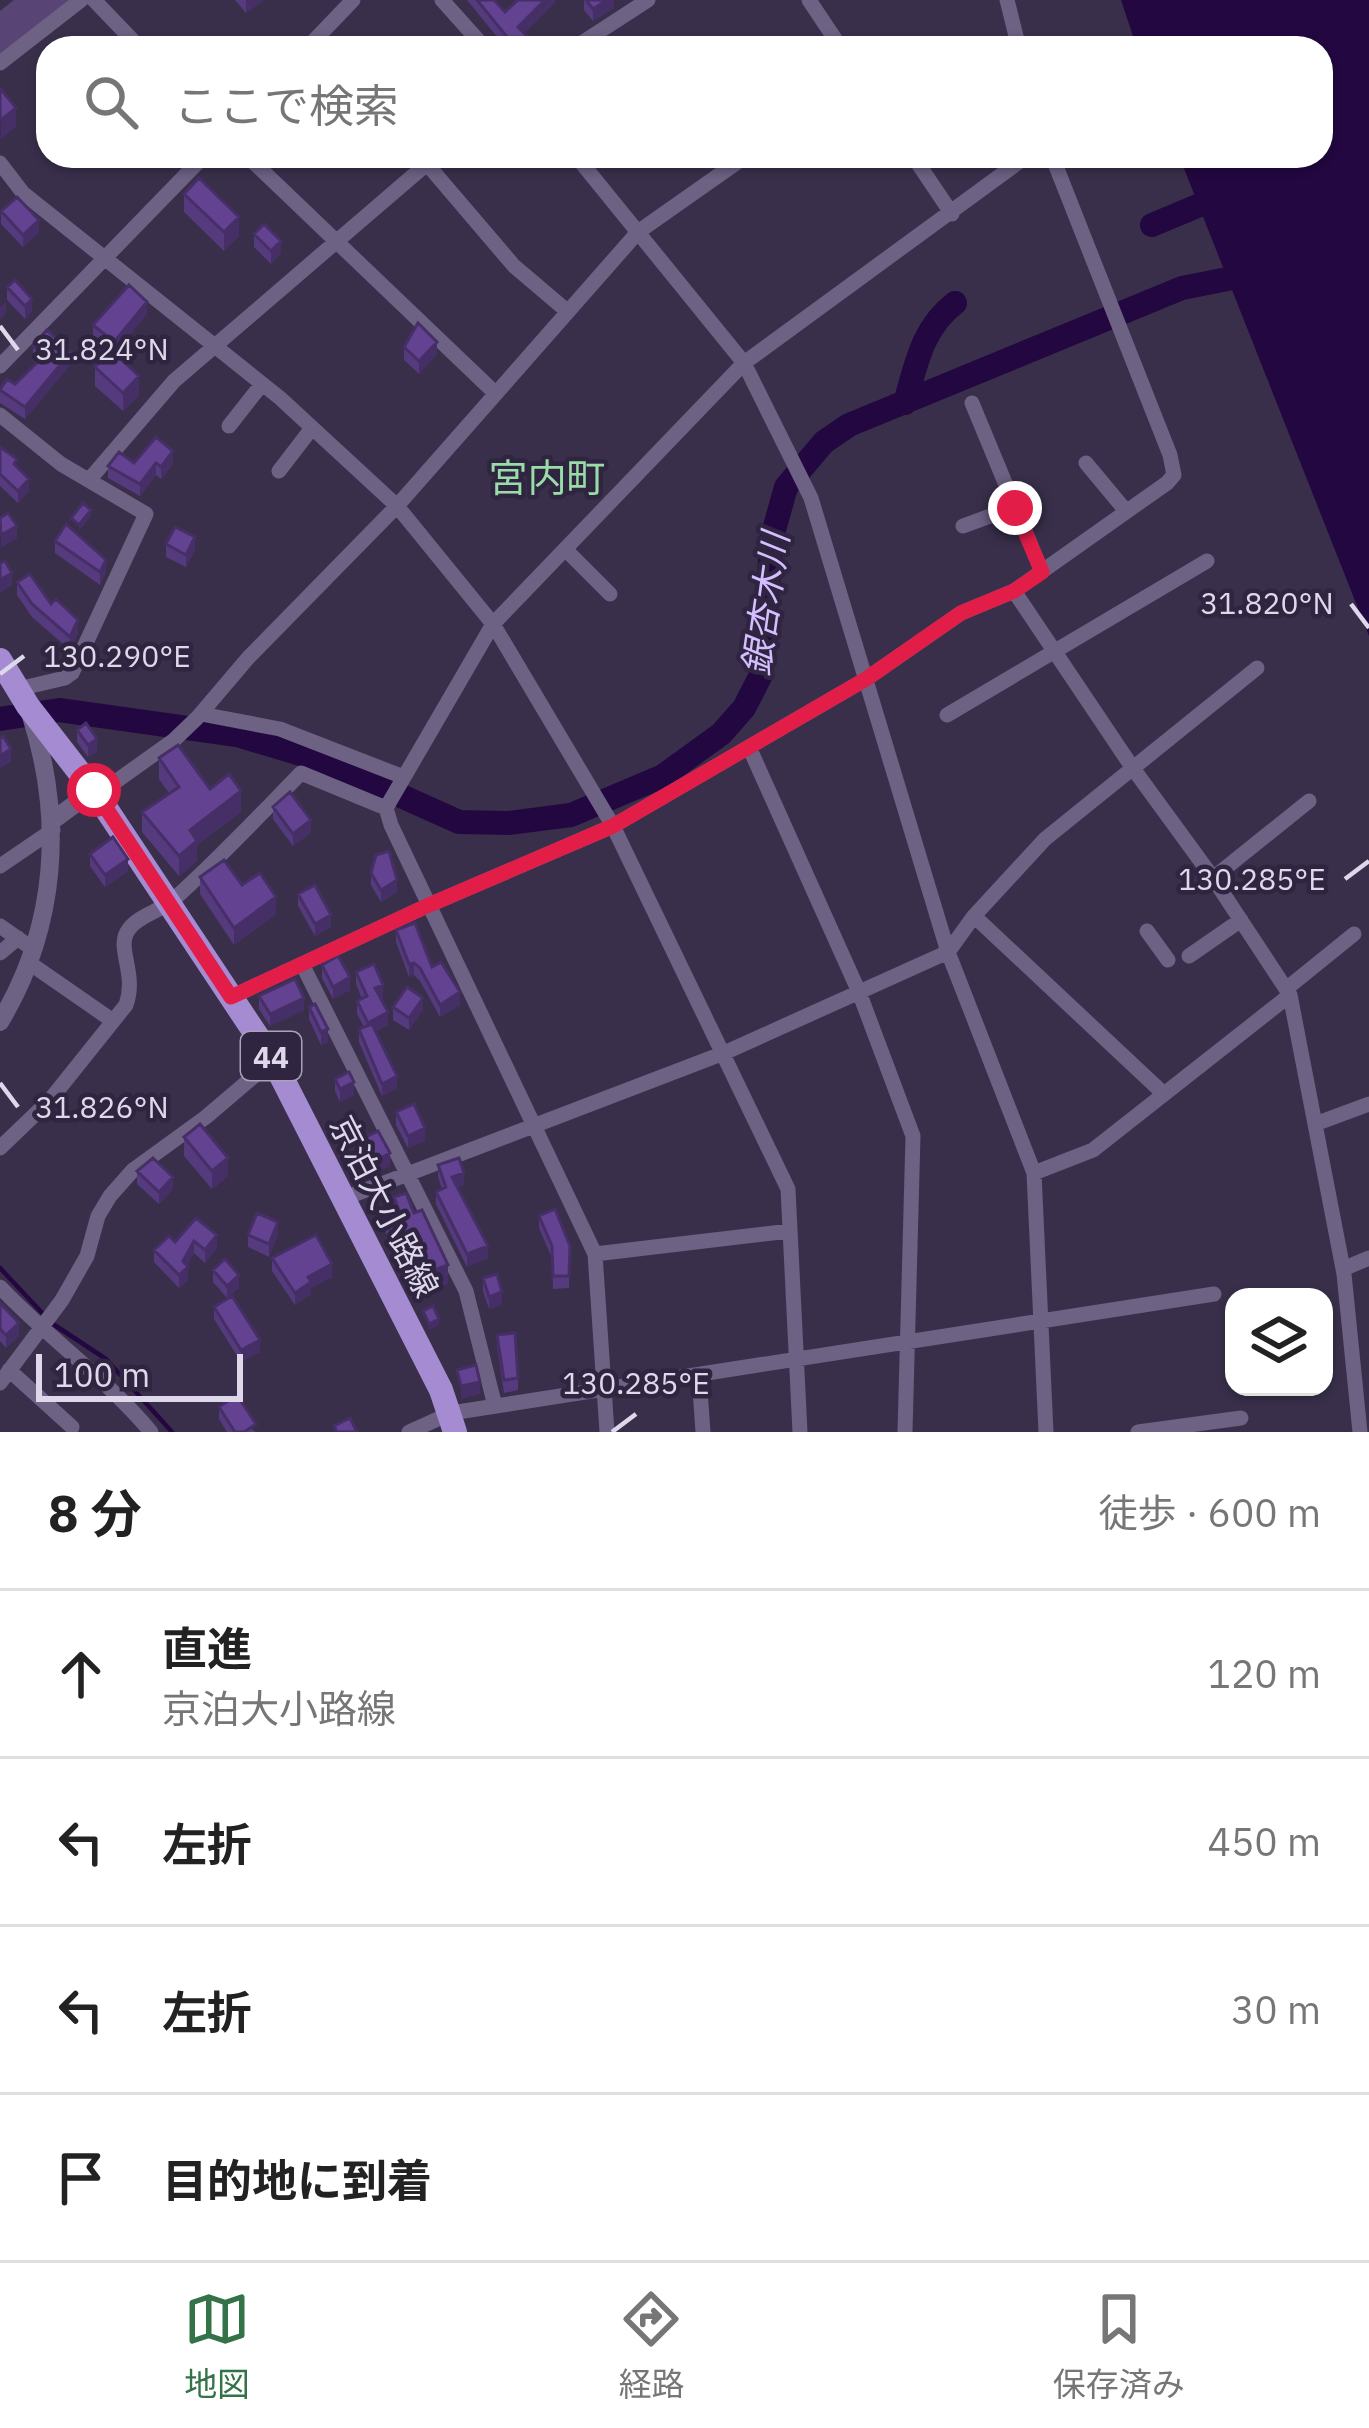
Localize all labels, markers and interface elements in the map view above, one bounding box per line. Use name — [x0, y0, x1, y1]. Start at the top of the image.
search box — [36, 36, 1333, 168]
icon: search — [78, 69, 144, 135]
text: ここで検索 — [174, 76, 399, 134]
text: 31.824°N — [35, 329, 169, 368]
district label: 宮内町 — [488, 452, 606, 503]
route end — [988, 481, 1042, 535]
water label: 銀杏木川 — [732, 525, 799, 679]
text: 31.820°N — [1200, 583, 1334, 622]
text: 130.290°E — [43, 636, 191, 675]
route start — [67, 763, 121, 817]
text: 130.285°E — [1178, 859, 1326, 898]
road number: 44 — [241, 1032, 301, 1080]
text: 31.826°N — [35, 1087, 169, 1126]
street label: 京泊大小路線 — [321, 1108, 449, 1304]
map controls — [1225, 1288, 1333, 1396]
button: layers — [1225, 1288, 1333, 1396]
scale bar — [36, 1348, 243, 1401]
text: 100 m — [54, 1353, 150, 1396]
text: 130.285°E — [562, 1363, 710, 1402]
text: 8 分 — [48, 1480, 142, 1546]
text: 徒歩 · 600 m — [1098, 1487, 1321, 1538]
text: 直進 — [162, 1619, 252, 1677]
icon: ahead — [48, 1641, 114, 1707]
text: 120 m — [1208, 1648, 1321, 1699]
text: 京泊大小路線 — [162, 1683, 396, 1734]
icon: left — [48, 1809, 114, 1875]
text: 左折 — [162, 1815, 252, 1873]
text: 450 m — [1208, 1816, 1321, 1867]
icon: left — [48, 1977, 114, 2043]
text: 左折 — [162, 1983, 252, 2041]
text: 30 m — [1231, 1984, 1321, 2035]
icon: arrive — [48, 2145, 114, 2211]
text: 目的地に到着 — [162, 2151, 432, 2209]
tab: 地図 — [184, 2286, 250, 2406]
tab: 経路 — [618, 2286, 684, 2406]
tab: 保存済み — [1053, 2286, 1185, 2406]

